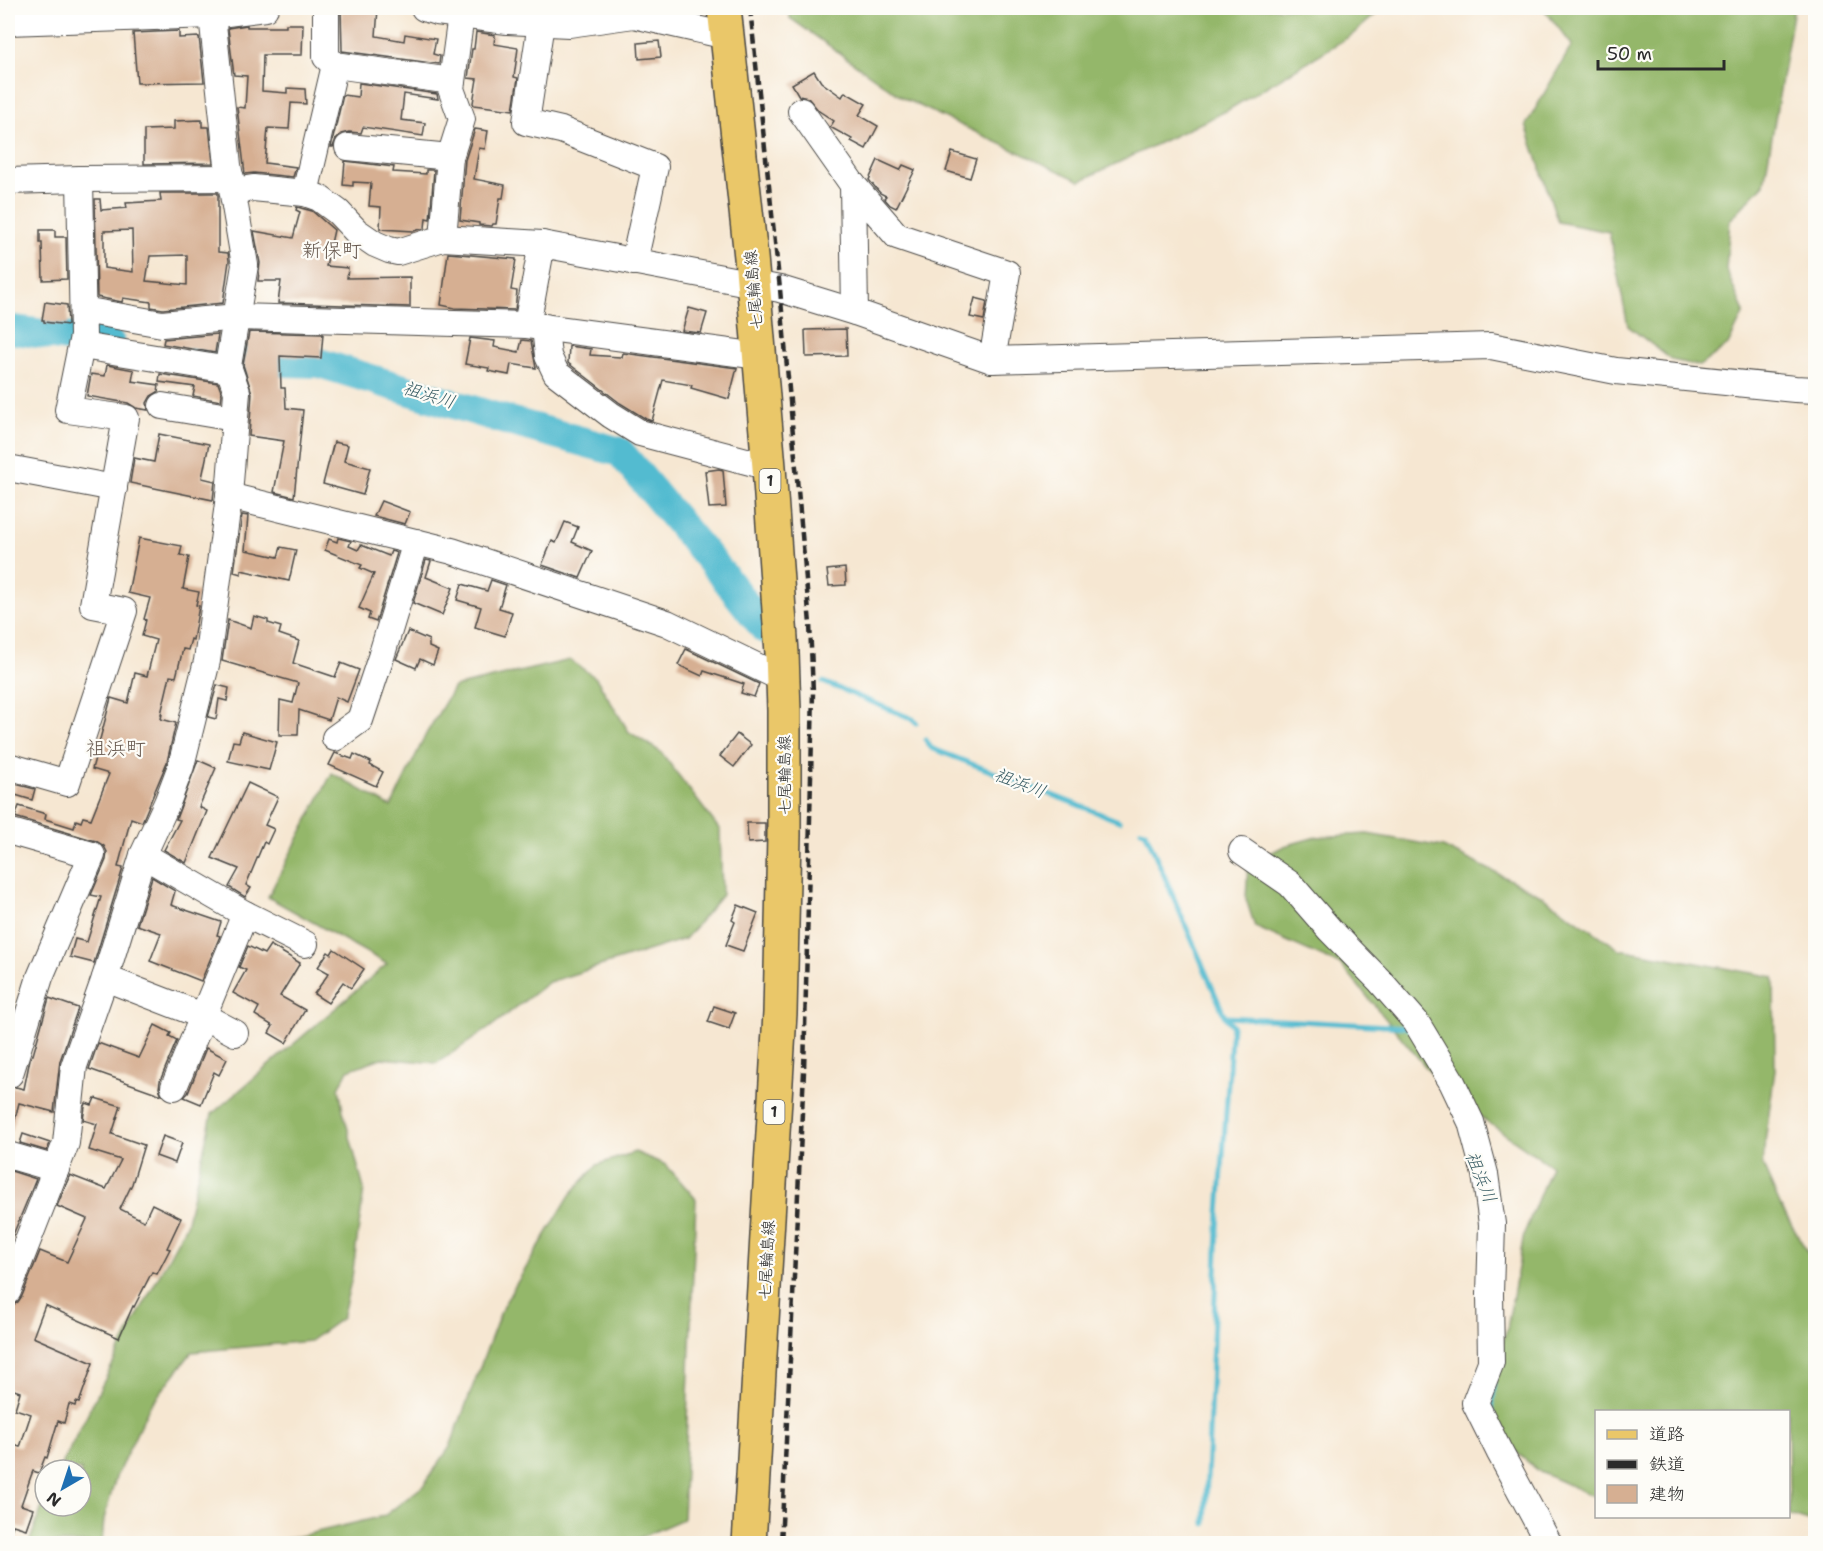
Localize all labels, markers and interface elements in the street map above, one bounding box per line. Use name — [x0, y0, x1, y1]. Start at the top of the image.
scale bar — [1598, 33, 1724, 71]
text: 50 m — [1607, 42, 1652, 66]
district label: 新保町 — [302, 237, 362, 263]
street label: 七尾輪島線 — [740, 249, 767, 331]
water label: 祖浜川 — [400, 376, 458, 414]
road number: 1 — [760, 469, 780, 493]
district label: 祖浜町 — [86, 735, 146, 761]
street label: 七尾輪島線 — [774, 735, 795, 815]
water label: 祖浜川 — [990, 762, 1050, 804]
road number: 1 — [764, 1100, 784, 1124]
water label: 祖浜川 — [1460, 1147, 1502, 1207]
street label: 七尾輪島線 — [754, 1220, 779, 1301]
legend — [1595, 1410, 1790, 1518]
text: 道路 — [1649, 1422, 1685, 1446]
text: 鉄道 — [1649, 1452, 1685, 1476]
north arrow — [33, 1458, 93, 1518]
text: 建物 — [1649, 1482, 1685, 1506]
text: N — [42, 1487, 65, 1511]

